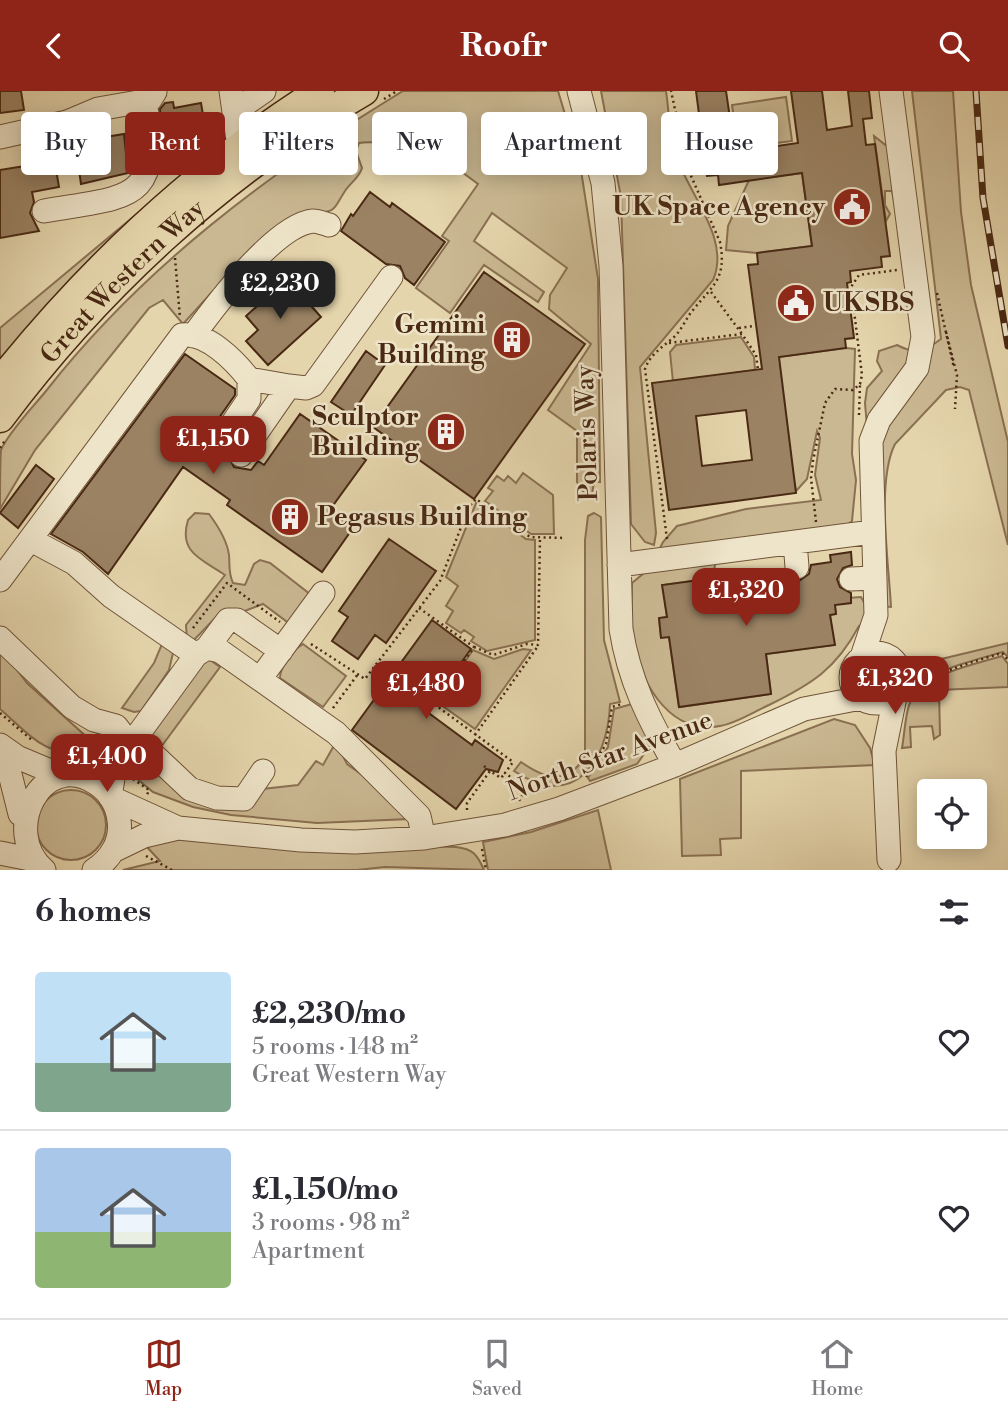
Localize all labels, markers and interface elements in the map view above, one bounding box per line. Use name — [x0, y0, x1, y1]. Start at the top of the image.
text: Roofr — [460, 26, 548, 66]
icon: back — [35, 27, 73, 65]
icon: search — [935, 27, 973, 65]
chip: Buy — [21, 112, 111, 175]
chip: Rent — [125, 112, 225, 175]
chip: Filters — [239, 112, 358, 175]
chip: New — [372, 112, 467, 175]
chip: Apartment — [481, 112, 647, 175]
chip: House — [661, 112, 778, 175]
public building icon: UK Space Agency — [831, 186, 873, 228]
place label: UK Space Agency — [612, 191, 826, 223]
street label: Great Western Way — [34, 192, 212, 370]
pin: £2,230 — [223, 261, 337, 321]
text: £2,230 — [240, 270, 320, 298]
public building icon: UKSBS — [775, 282, 817, 324]
place label: UKSBS — [823, 287, 914, 319]
place label: Gemini Building — [377, 309, 486, 371]
building icon: Gemini Building — [491, 319, 533, 361]
street label: Polaris Way — [569, 364, 605, 502]
place label: Sculptor Building — [311, 401, 420, 463]
building icon: Sculptor Building — [425, 411, 467, 453]
pin: £1,150 — [156, 417, 270, 476]
text: £1,150 — [176, 425, 250, 453]
building icon: Pegasus Building — [269, 496, 311, 538]
place label: Pegasus Building — [317, 501, 528, 533]
pin: £1,320 — [689, 568, 803, 628]
text: £1,320 — [708, 577, 784, 605]
pin: £1,320 — [838, 657, 952, 716]
pin: £1,480 — [369, 661, 483, 721]
text: £1,320 — [857, 665, 933, 693]
text: £1,480 — [387, 670, 465, 698]
street label: North Star Avenue — [503, 704, 717, 808]
pin: £1,400 — [50, 735, 164, 794]
text: £1,400 — [67, 743, 147, 771]
map controls — [917, 779, 987, 849]
button: locate — [917, 779, 987, 849]
text: 6 homes — [35, 893, 151, 931]
icon: filters — [935, 893, 973, 931]
text: £2,230/mo — [252, 995, 406, 1033]
icon: home — [91, 1000, 175, 1084]
icon: heart — [935, 1023, 973, 1061]
text: 5 rooms · 148 m² — [252, 1033, 418, 1061]
text: Great Western Way — [252, 1061, 446, 1089]
text: £1,150/mo — [252, 1171, 399, 1209]
icon: home — [91, 1176, 175, 1260]
icon: heart — [935, 1199, 973, 1237]
text: 3 rooms · 98 m² — [252, 1209, 409, 1237]
text: Apartment — [252, 1237, 365, 1265]
tab: Map — [145, 1335, 183, 1401]
tab: Saved — [472, 1335, 522, 1401]
tab: Home — [811, 1335, 863, 1401]

